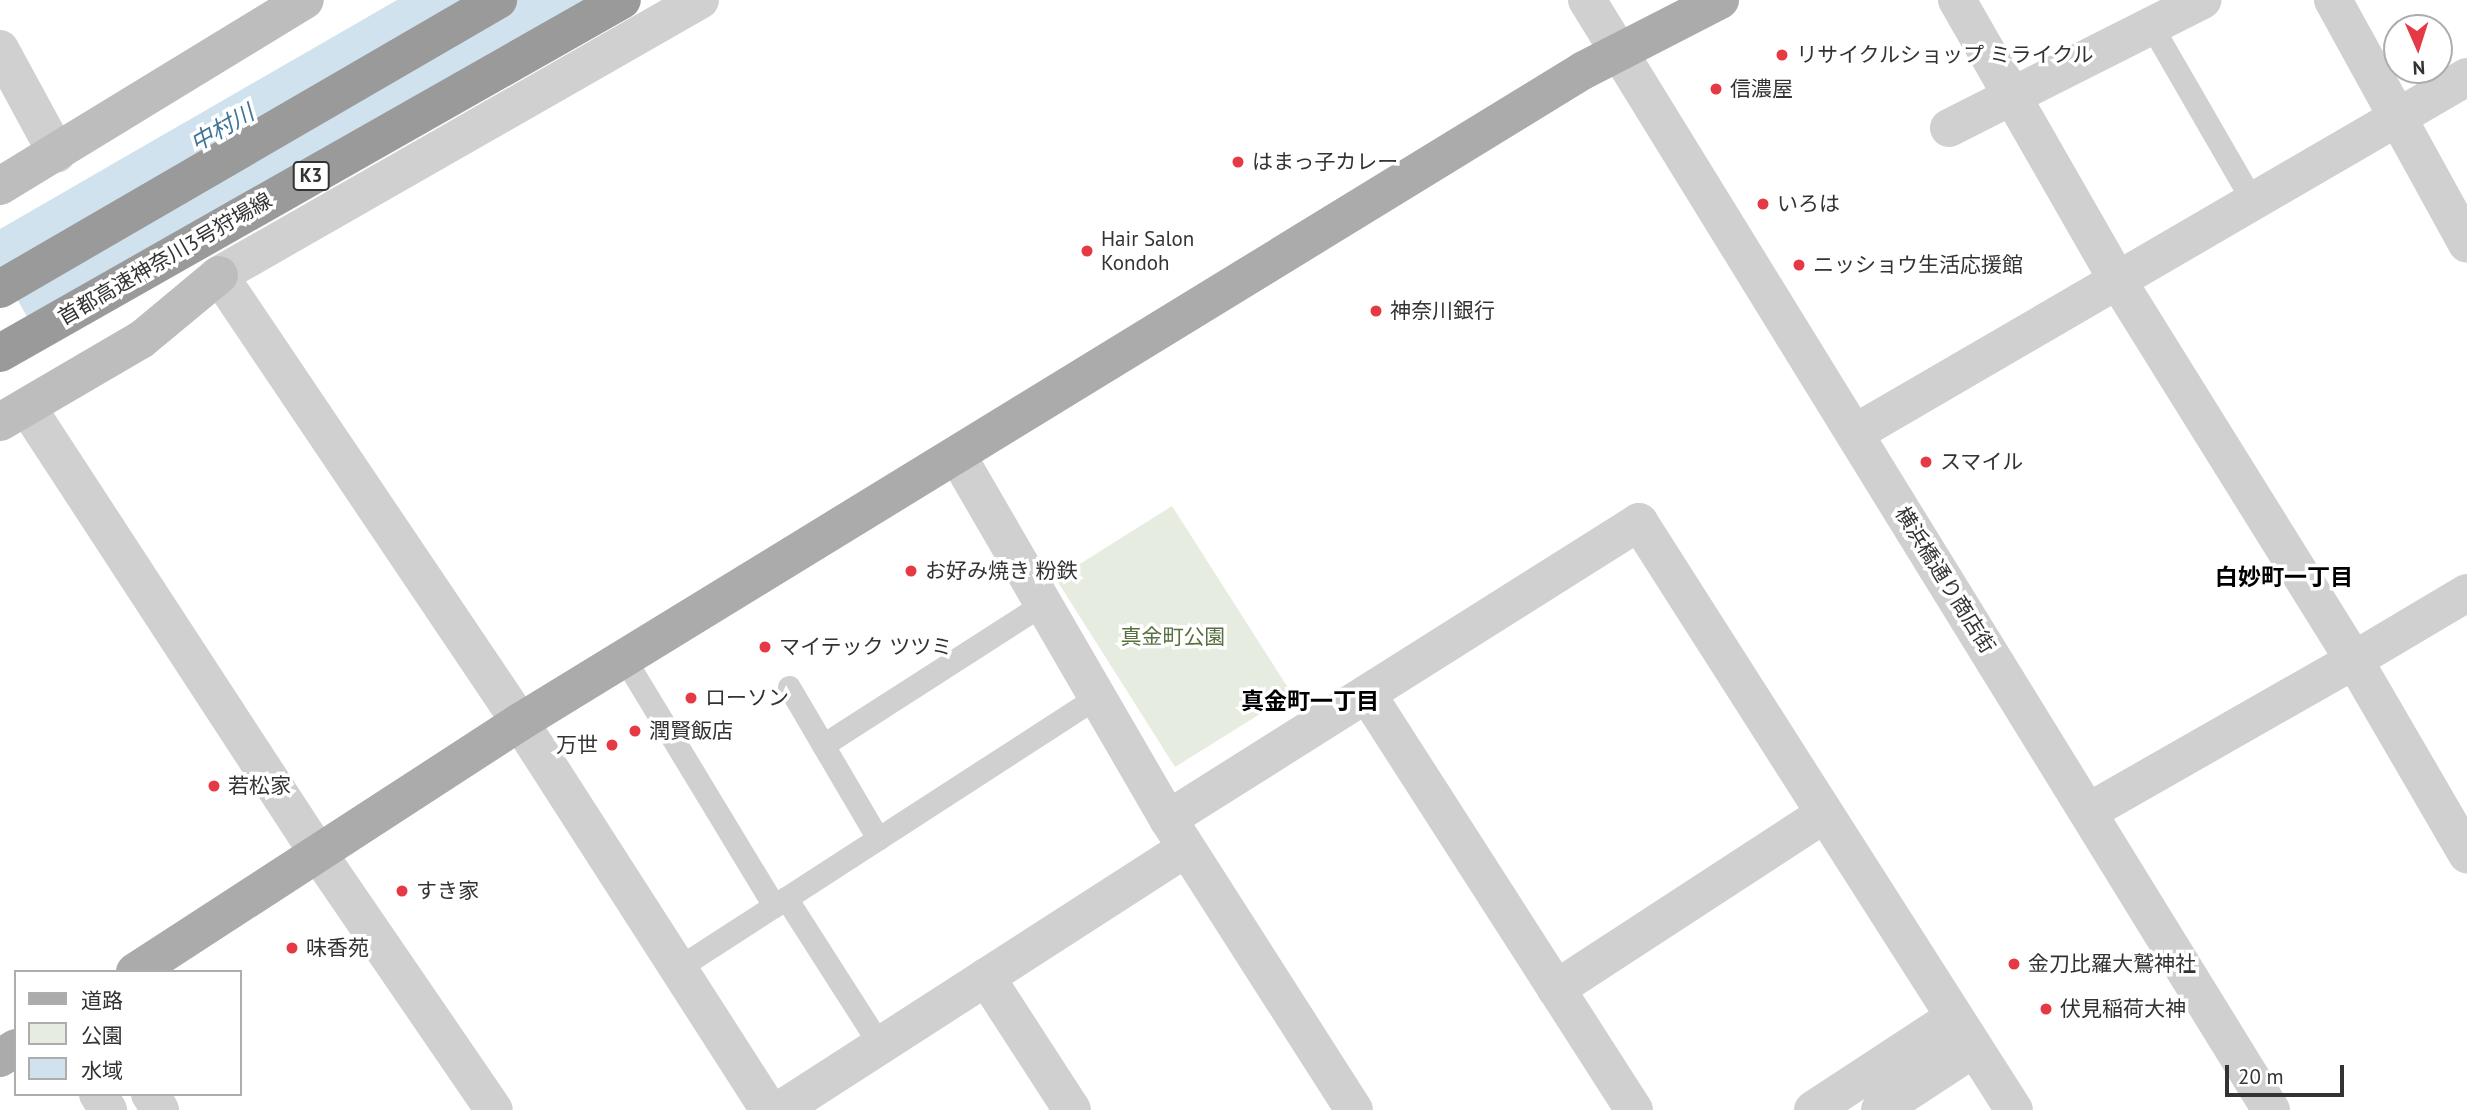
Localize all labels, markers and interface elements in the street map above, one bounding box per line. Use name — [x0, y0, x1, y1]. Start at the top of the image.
north arrow — [2383, 14, 2453, 84]
place label: リサイクルショップ ミライクル — [1796, 42, 2096, 68]
marker: リサイクルショップ ミライクル — [1774, 47, 1790, 63]
text: N — [2412, 56, 2426, 80]
place label: 信濃屋 — [1730, 76, 1793, 102]
marker: 信濃屋 — [1708, 81, 1724, 97]
water label: 中村川 — [185, 99, 259, 157]
place label: はまっ子カレー — [1252, 149, 1399, 175]
marker: はまっ子カレー — [1230, 154, 1246, 170]
road number: K3 — [292, 160, 330, 192]
street label: 首都高速神奈川3号狩場線 — [54, 187, 276, 331]
place label: いろは — [1777, 191, 1840, 217]
marker: いろは — [1755, 196, 1771, 212]
place label: Hair Salon Kondoh — [1101, 226, 1194, 276]
marker: Hair Salon Kondoh — [1079, 243, 1095, 259]
place label: ニッショウ生活応援館 — [1813, 252, 2023, 278]
marker: ニッショウ生活応援館 — [1791, 257, 1807, 273]
place label: 神奈川銀行 — [1390, 298, 1495, 324]
marker: 神奈川銀行 — [1368, 303, 1384, 319]
place label: スマイル — [1940, 449, 2024, 475]
marker: スマイル — [1918, 454, 1934, 470]
street label: 横浜橋通り商店街 — [1890, 502, 2000, 658]
place label: お好み焼き 粉鉄 — [925, 558, 1078, 584]
marker: お好み焼き 粉鉄 — [903, 563, 919, 579]
district label: 白妙町一丁目 — [2215, 563, 2353, 591]
park label: 真金町公園 — [1121, 624, 1225, 650]
place label: マイテック ツツミ — [779, 634, 953, 660]
marker: マイテック ツツミ — [757, 639, 773, 655]
place label: ローソン — [705, 685, 789, 711]
district label: 真金町一丁目 — [1241, 687, 1379, 715]
marker: ローソン — [683, 690, 699, 706]
place label: 潤賢飯店 — [649, 718, 733, 744]
marker: 潤賢飯店 — [627, 723, 643, 739]
place label: 万世 — [556, 732, 598, 758]
marker: 万世 — [604, 737, 620, 753]
place label: 若松家 — [228, 773, 291, 799]
marker: 若松家 — [206, 778, 222, 794]
place label: すき家 — [416, 878, 479, 904]
marker: すき家 — [394, 883, 410, 899]
place label: 味香苑 — [306, 935, 369, 961]
marker: 味香苑 — [284, 940, 300, 956]
place label: 金刀比羅大鷲神社 — [2028, 951, 2196, 977]
marker: 金刀比羅大鷲神社 — [2006, 956, 2022, 972]
legend — [14, 970, 242, 1096]
text: 道路 — [81, 987, 123, 1014]
place label: 伏見稲荷大神 — [2060, 996, 2186, 1022]
marker: 伏見稲荷大神 — [2038, 1001, 2054, 1017]
text: 公園 — [81, 1022, 123, 1049]
scale bar — [2229, 1050, 2348, 1094]
text: 水域 — [81, 1057, 123, 1084]
text: 20 m — [2238, 1063, 2284, 1090]

